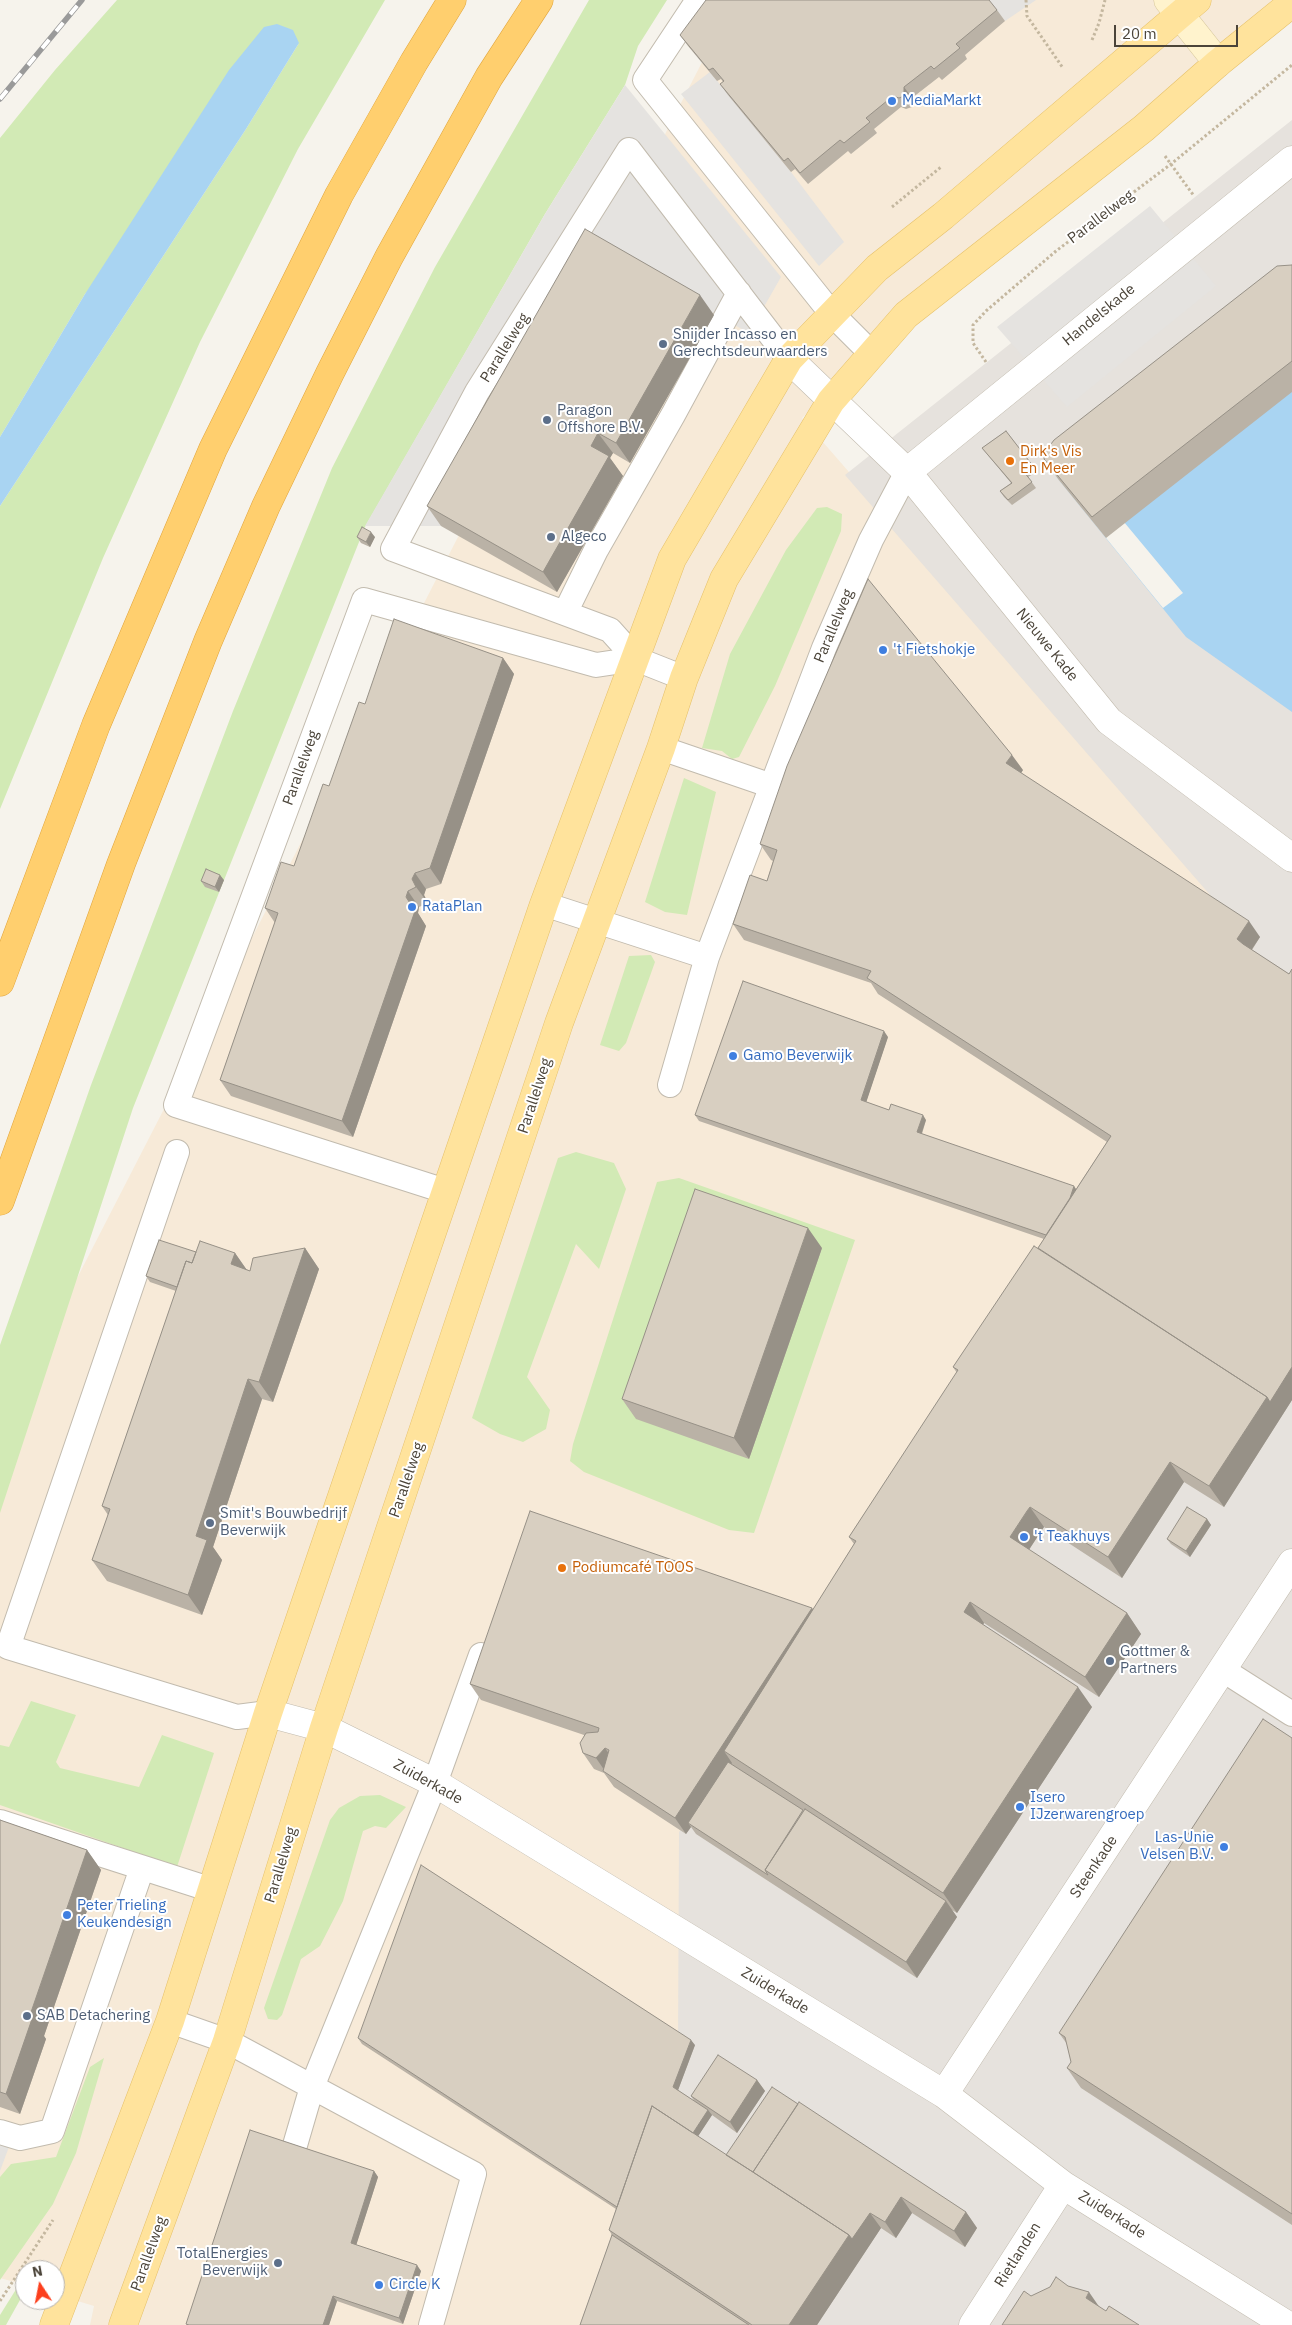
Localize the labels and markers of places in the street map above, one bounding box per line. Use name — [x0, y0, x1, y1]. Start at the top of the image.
place label: MediaMarkt — [902, 92, 982, 110]
marker: MediaMarkt — [886, 95, 898, 107]
place label: Snijder Incasso en Gerechtsdeurwaarders — [673, 326, 828, 361]
marker: Snijder Incasso en Gerechtsdeurwaarders — [657, 338, 669, 350]
place label: Paragon Offshore B.V. — [557, 402, 644, 437]
marker: Paragon Offshore B.V. — [541, 414, 553, 426]
place label: Dirk's Vis En Meer — [1020, 443, 1082, 478]
marker: Dirk's Vis En Meer — [1004, 455, 1016, 467]
place label: Algeco — [561, 528, 607, 546]
marker: Algeco — [545, 531, 557, 543]
place label: 't Fietshokje — [893, 641, 975, 659]
marker: 't Fietshokje — [877, 644, 889, 656]
place label: RataPlan — [422, 898, 482, 916]
marker: RataPlan — [406, 901, 418, 913]
place label: Gamo Beverwijk — [743, 1047, 852, 1065]
marker: Gamo Beverwijk — [727, 1050, 739, 1062]
place label: Smit's Bouwbedrijf Beverwijk — [220, 1505, 347, 1540]
marker: Smit's Bouwbedrijf Beverwijk — [204, 1517, 216, 1529]
place label: 't Teakhuys — [1034, 1528, 1110, 1546]
marker: 't Teakhuys — [1018, 1531, 1030, 1543]
place label: Podiumcafé TOOS — [572, 1559, 694, 1577]
marker: Podiumcafé TOOS — [556, 1562, 568, 1574]
place label: Gottmer & Partners — [1120, 1643, 1190, 1678]
marker: Gottmer & Partners — [1104, 1655, 1116, 1667]
place label: Isero IJzerwarengroep — [1030, 1789, 1145, 1824]
marker: Isero IJzerwarengroep — [1014, 1801, 1026, 1813]
place label: Las-Unie Velsen B.V. — [1140, 1829, 1214, 1864]
marker: Las-Unie Velsen B.V. — [1218, 1841, 1230, 1853]
place label: Peter Trieling Keukendesign — [77, 1897, 172, 1932]
marker: Peter Trieling Keukendesign — [61, 1909, 73, 1921]
place label: SAB Detachering — [37, 2007, 150, 2025]
marker: SAB Detachering — [21, 2010, 33, 2022]
place label: TotalEnergies Beverwijk — [177, 2245, 268, 2280]
marker: TotalEnergies Beverwijk — [272, 2257, 284, 2269]
place label: Circle K — [389, 2276, 440, 2294]
marker: Circle K — [373, 2279, 385, 2291]

